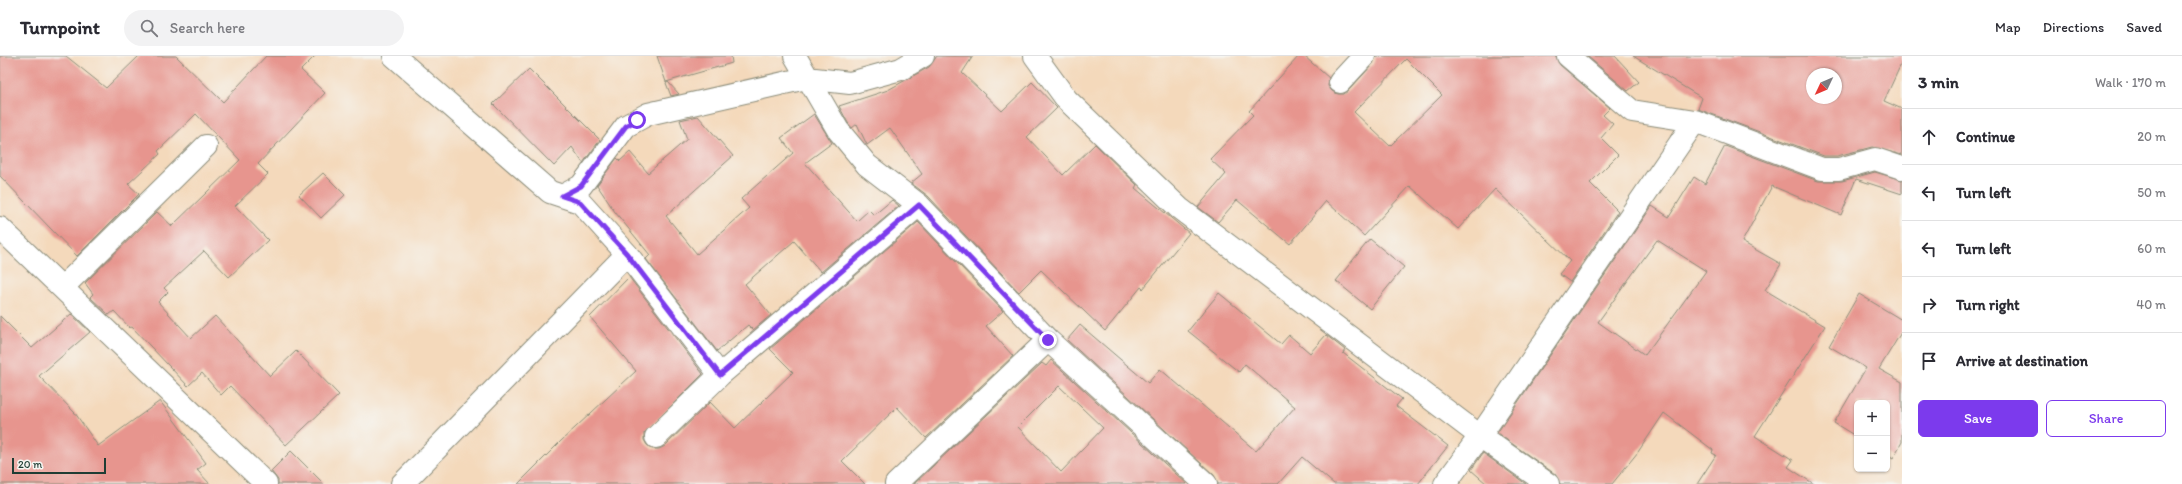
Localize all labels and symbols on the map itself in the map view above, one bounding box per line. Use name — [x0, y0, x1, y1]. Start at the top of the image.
north arrow — [1806, 68, 1842, 104]
route start — [628, 111, 646, 129]
route end — [1039, 331, 1057, 349]
scale bar — [12, 456, 106, 475]

